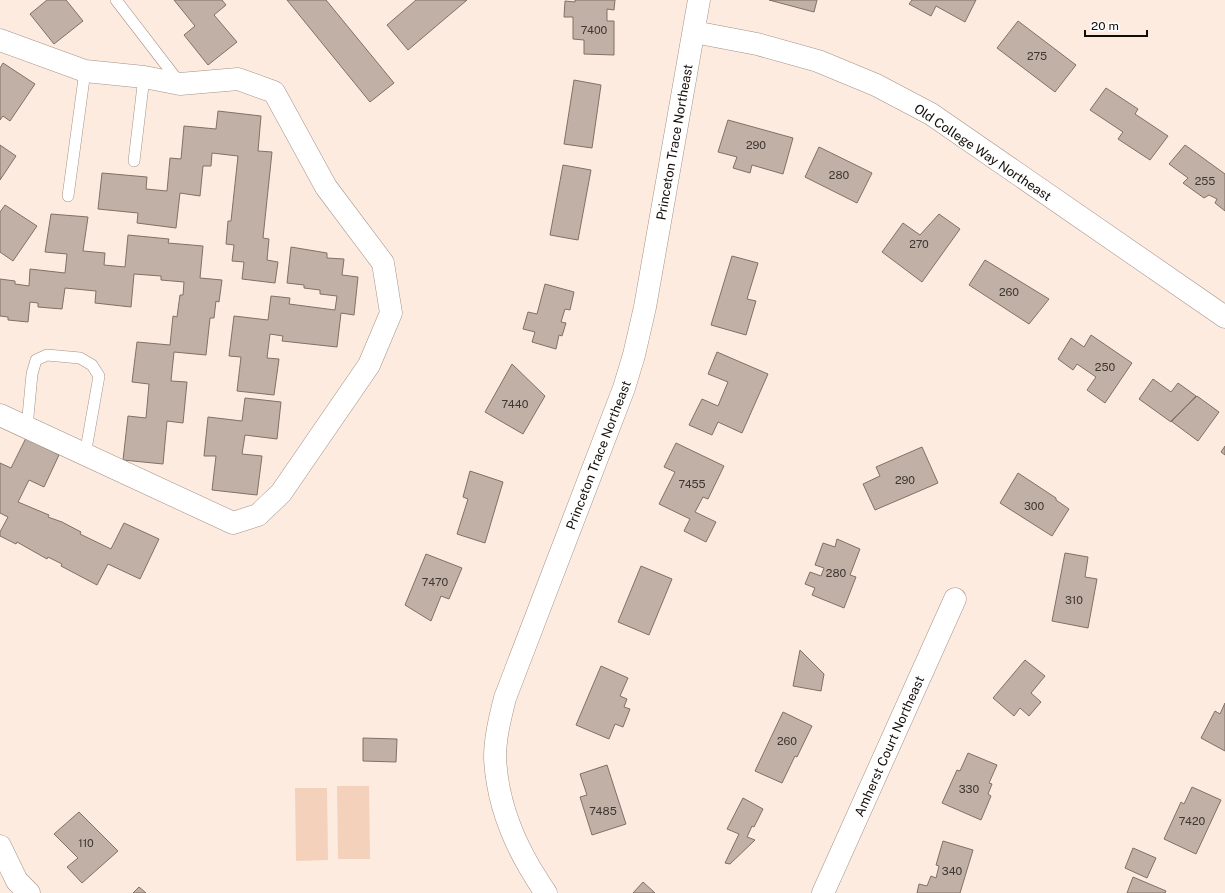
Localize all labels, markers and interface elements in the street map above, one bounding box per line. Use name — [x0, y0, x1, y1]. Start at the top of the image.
scale bar — [1085, 12, 1147, 38]
text: 20 m — [1091, 19, 1119, 33]
house number: 7400 — [581, 24, 608, 36]
house number: 275 — [1027, 50, 1047, 62]
street label: Princeton Trace Northeast — [653, 63, 696, 221]
street label: Old College Way Northeast — [911, 101, 1054, 204]
house number: 290 — [746, 139, 766, 151]
house number: 280 — [829, 169, 849, 181]
house number: 255 — [1195, 175, 1215, 187]
house number: 270 — [909, 238, 929, 250]
house number: 260 — [999, 286, 1019, 298]
house number: 250 — [1095, 361, 1115, 373]
street label: Princeton Trace Northeast — [563, 379, 634, 532]
house number: 7440 — [502, 398, 529, 410]
house number: 290 — [895, 474, 915, 486]
house number: 7455 — [678, 478, 706, 490]
house number: 300 — [1024, 500, 1044, 512]
house number: 280 — [826, 567, 846, 579]
house number: 7470 — [422, 576, 448, 588]
house number: 310 — [1065, 594, 1083, 606]
street label: Amherst Court Northeast — [852, 674, 927, 819]
house number: 260 — [777, 735, 797, 747]
house number: 330 — [959, 783, 979, 795]
house number: 7485 — [589, 805, 617, 817]
house number: 7420 — [1179, 815, 1206, 827]
house number: 110 — [78, 837, 94, 849]
house number: 340 — [942, 865, 963, 877]

